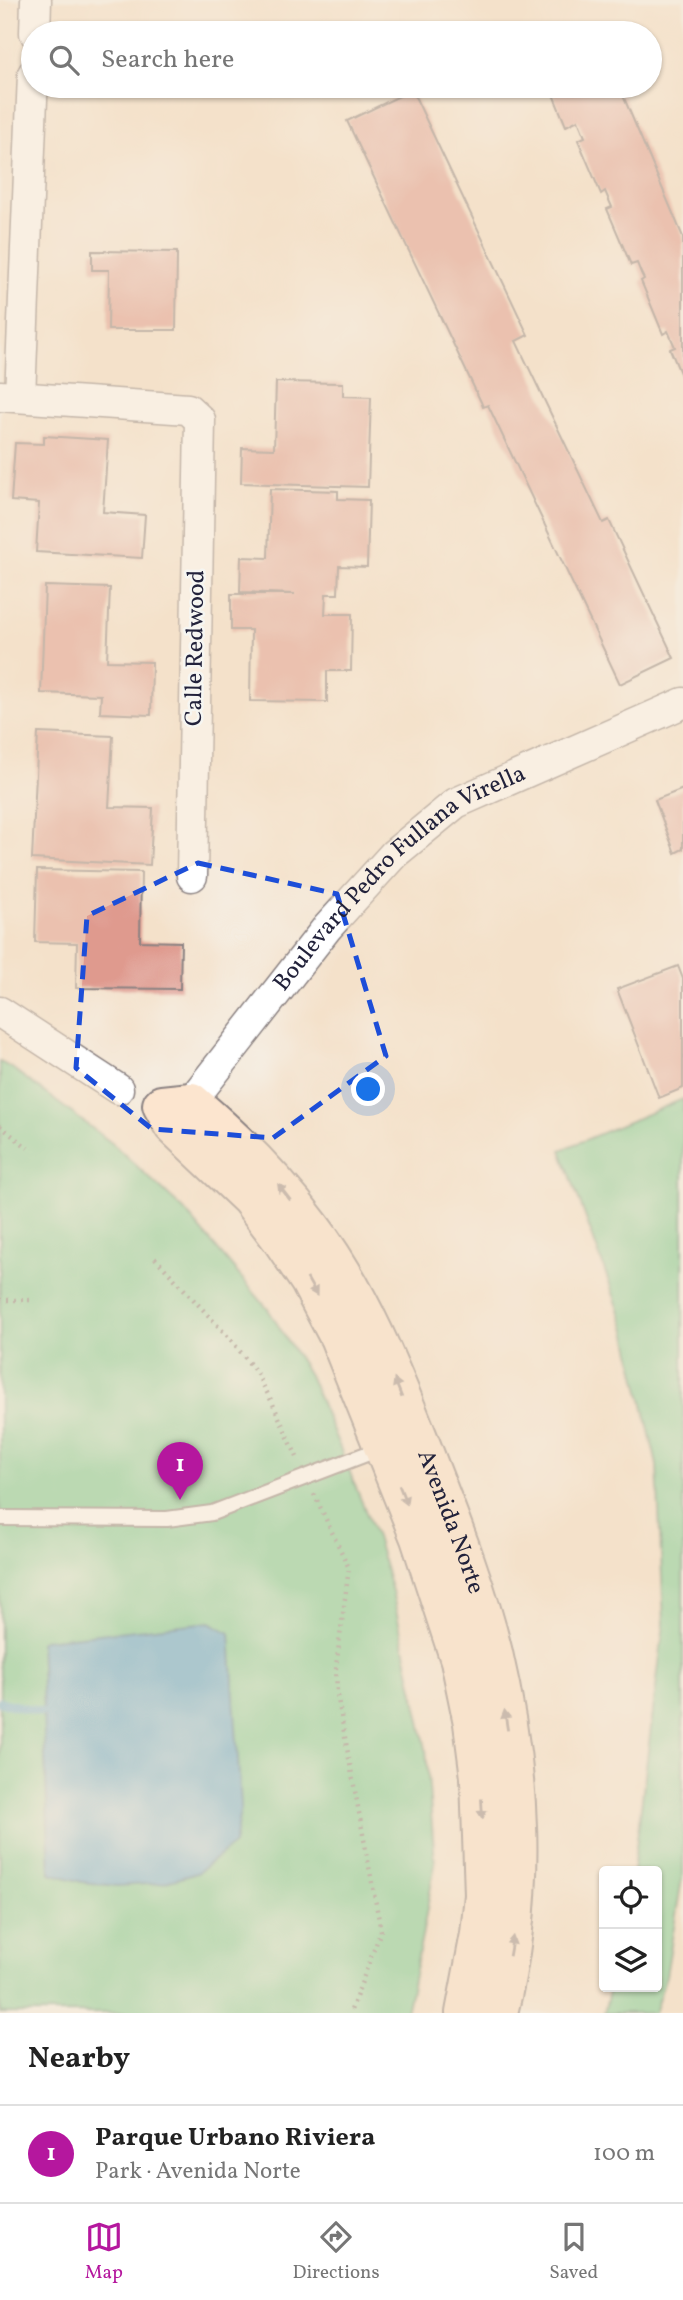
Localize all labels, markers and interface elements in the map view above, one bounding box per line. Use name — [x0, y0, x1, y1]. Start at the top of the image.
search box — [21, 21, 662, 98]
icon: search — [45, 41, 83, 79]
text: Search here — [101, 42, 234, 78]
street label: Calle Redwood — [178, 570, 214, 726]
street label: Boulevard Pedro Fullana Virella — [266, 757, 531, 999]
your location — [351, 1072, 385, 1106]
one-way arrow — [277, 1183, 291, 1201]
one-way arrow — [306, 1277, 318, 1297]
one-way arrow — [392, 1377, 403, 1398]
pin: 1 — [157, 1442, 203, 1500]
street label: Avenida Norte — [407, 1445, 492, 1598]
one-way arrow — [397, 1485, 408, 1506]
one-way arrow — [500, 1709, 511, 1731]
one-way arrow — [477, 1799, 488, 1821]
map controls — [599, 1866, 662, 1992]
button: locate — [599, 1866, 662, 1929]
button: layers — [599, 1929, 662, 1992]
one-way arrow — [506, 1935, 517, 1957]
text: Nearby — [28, 2038, 130, 2080]
text: Parque Urbano Riviera — [95, 2120, 375, 2156]
text: 1 — [46, 2138, 56, 2170]
text: 100 m — [593, 2138, 655, 2170]
text: Park · Avenida Norte — [95, 2156, 301, 2188]
tab: Map — [85, 2218, 123, 2286]
tab: Directions — [293, 2218, 380, 2286]
tab: Saved — [549, 2218, 598, 2286]

